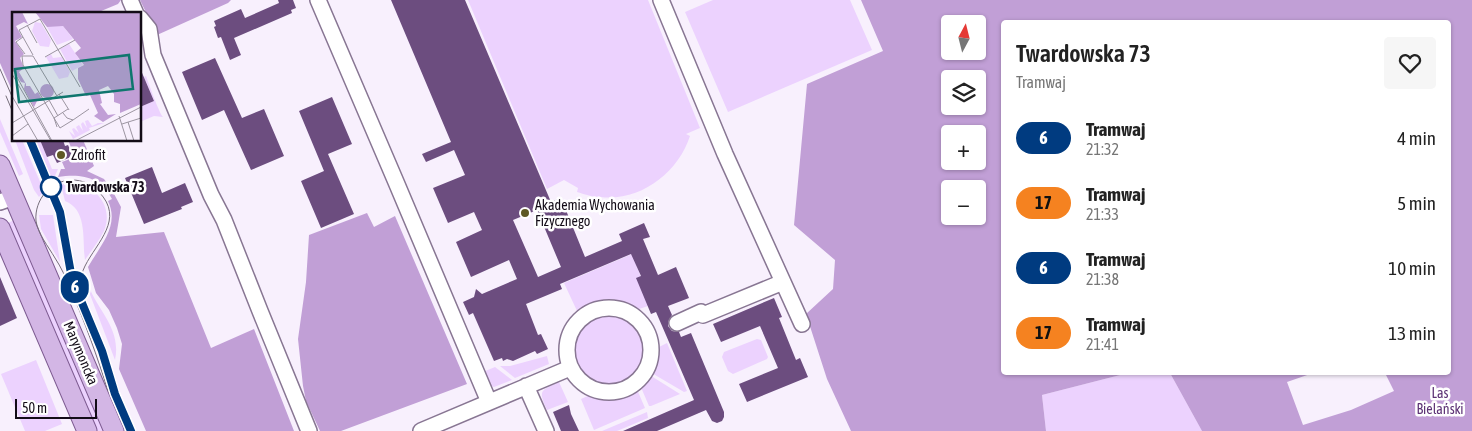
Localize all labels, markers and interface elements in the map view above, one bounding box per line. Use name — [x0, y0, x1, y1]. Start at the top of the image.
inset map — [12, 12, 141, 141]
north arrow — [941, 15, 986, 60]
map controls — [941, 15, 986, 225]
button: heart — [1384, 37, 1436, 89]
text: Twardowska 73 — [1016, 40, 1151, 67]
button: layers — [941, 70, 986, 115]
text: Tramwaj — [1016, 73, 1066, 91]
text: Tramwaj — [1086, 118, 1145, 140]
button: + — [941, 125, 986, 170]
text: 6 — [1039, 127, 1048, 148]
text: 4 min — [1397, 127, 1436, 149]
text: 21:32 — [1086, 140, 1119, 158]
place label: Zdrofit — [71, 147, 106, 163]
marker: Zdrofit — [55, 149, 67, 161]
marker: Twardowska 73 — [40, 176, 62, 198]
place label: Twardowska 73 — [66, 179, 145, 195]
button: − — [941, 180, 986, 225]
text: Tramwaj — [1086, 183, 1145, 205]
text: 17 — [1035, 192, 1052, 213]
text: 5 min — [1397, 192, 1436, 214]
place label: Akademia Wychowania Fizycznego — [535, 197, 655, 229]
text: 21:33 — [1086, 205, 1119, 223]
marker: Akademia Wychowania Fizycznego — [519, 207, 531, 219]
text: Tramwaj — [1086, 248, 1145, 270]
text: 6 — [1039, 257, 1048, 278]
text: 10 min — [1388, 257, 1436, 279]
text: 21:38 — [1086, 270, 1119, 288]
line badge: 6 — [59, 271, 91, 303]
text: 6 — [71, 276, 79, 297]
text: Tramwaj — [1086, 313, 1145, 335]
street label: Marymoncka — [61, 319, 101, 387]
text: 17 — [1035, 322, 1052, 343]
text: 13 min — [1388, 322, 1436, 344]
text: 21:41 — [1086, 335, 1119, 353]
park label: Las Bielański — [1416, 385, 1464, 417]
scale bar — [15, 396, 98, 419]
text: 50 m — [22, 400, 47, 416]

